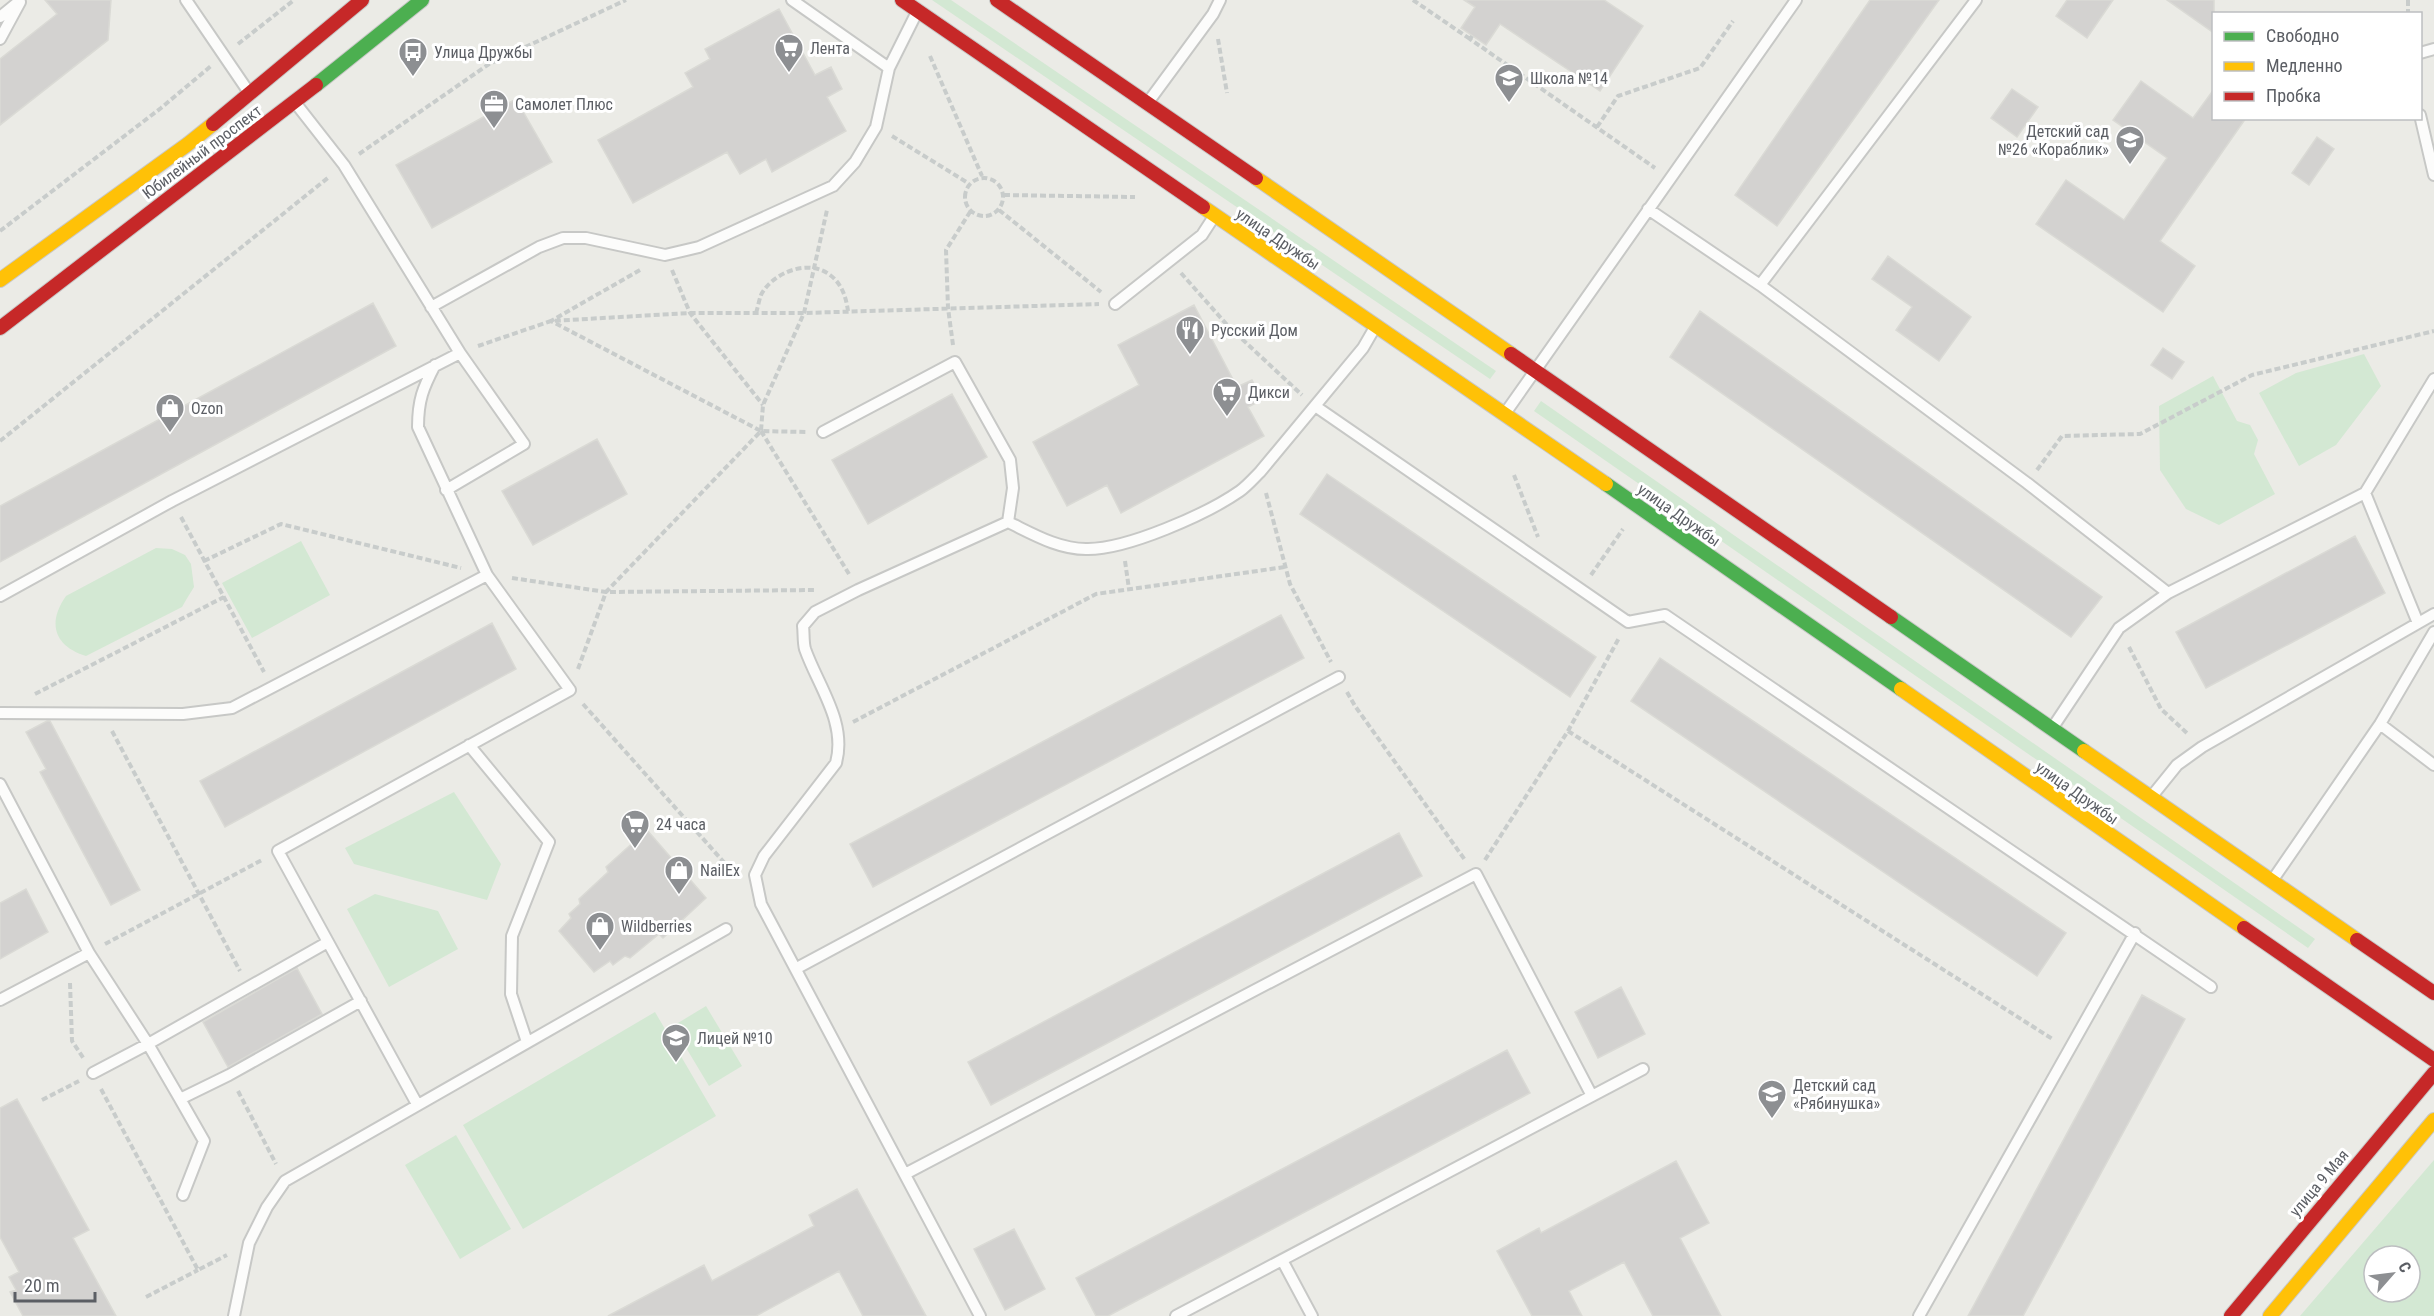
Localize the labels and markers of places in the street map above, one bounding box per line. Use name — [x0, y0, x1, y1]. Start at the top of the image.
supermarket icon: Лента — [773, 32, 805, 74]
bus stop icon: Улица Дружбы — [397, 36, 429, 78]
place label: Лента — [810, 39, 850, 58]
place label: Улица Дружбы — [434, 43, 533, 62]
school or university icon: Школа №14 — [1493, 62, 1525, 104]
place label: Школа №14 — [1530, 69, 1608, 88]
office icon: Самолет Плюс — [478, 88, 510, 130]
place label: Самолет Плюс — [515, 95, 613, 114]
place label: Детский сад №26 «Кораблик» — [1998, 122, 2109, 159]
school or university icon: Детский сад №26 «Кораблик» — [2114, 124, 2146, 166]
restaurant icon: Русский Дом — [1174, 314, 1206, 356]
place label: Русский Дом — [1211, 321, 1298, 340]
supermarket icon: Дикси — [1211, 376, 1243, 418]
place label: Дикси — [1248, 383, 1290, 402]
shop icon: Ozon — [154, 392, 186, 434]
place label: Ozon — [191, 399, 223, 418]
supermarket icon: 24 часа — [619, 808, 651, 850]
place label: 24 часа — [656, 815, 706, 834]
shop icon: NailEx — [663, 854, 695, 896]
place label: NailEx — [700, 861, 740, 880]
shop icon: Wildberries — [584, 910, 616, 952]
place label: Wildberries — [621, 917, 692, 936]
school or university icon: Лицей №10 — [660, 1022, 692, 1064]
place label: Лицей №10 — [697, 1029, 773, 1048]
place label: Детский сад «Рябинушка» — [1793, 1076, 1880, 1113]
school or university icon: Детский сад «Рябинушка» — [1756, 1078, 1788, 1120]

